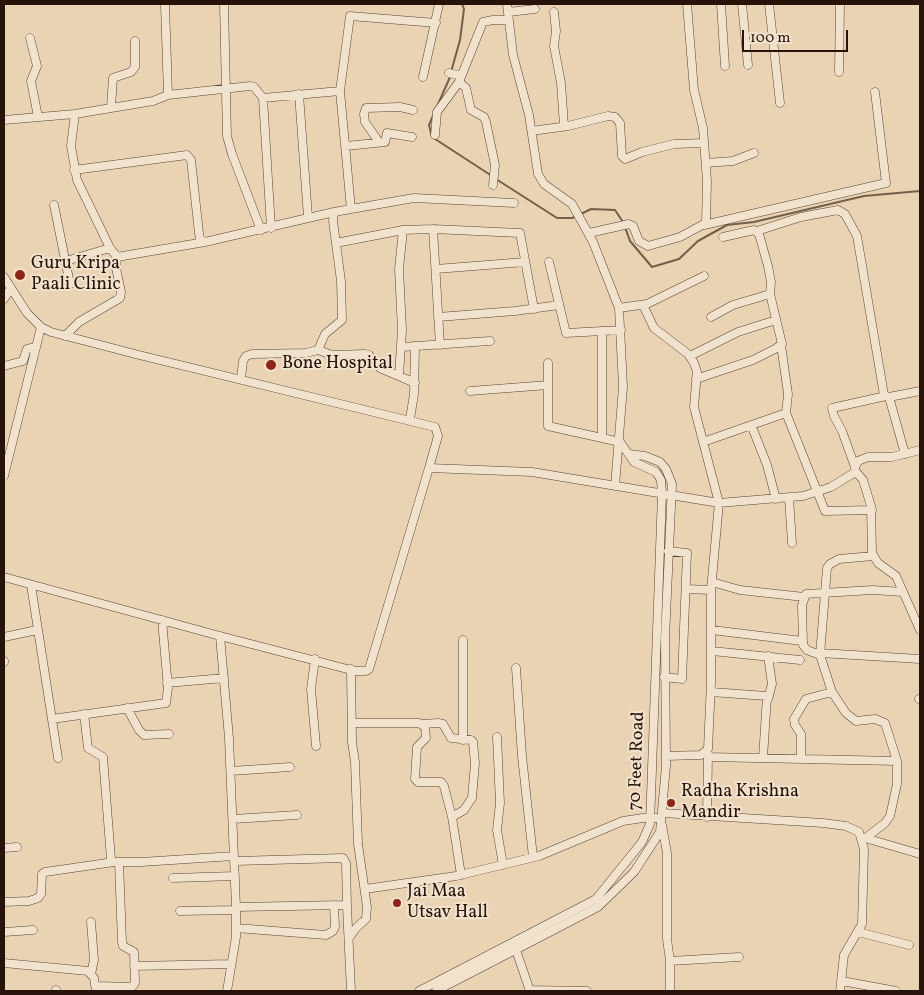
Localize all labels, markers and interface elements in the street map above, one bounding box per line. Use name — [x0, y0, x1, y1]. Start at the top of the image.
scale bar — [744, 20, 850, 52]
text: 100 m — [750, 28, 790, 49]
place label: Guru Kripa Paali Clinic — [31, 254, 121, 296]
marker: Guru Kripa Paali Clinic — [13, 268, 27, 282]
place label: Bone Hospital — [282, 354, 393, 376]
marker: Bone Hospital — [264, 358, 278, 372]
street label: 70 Feet Road — [625, 711, 651, 811]
place label: Radha Krishna Mandir — [681, 782, 799, 824]
marker: Radha Krishna Mandir — [665, 797, 677, 809]
place label: Jai Maa Utsav Hall — [407, 882, 488, 924]
marker: Jai Maa Utsav Hall — [391, 897, 403, 909]

